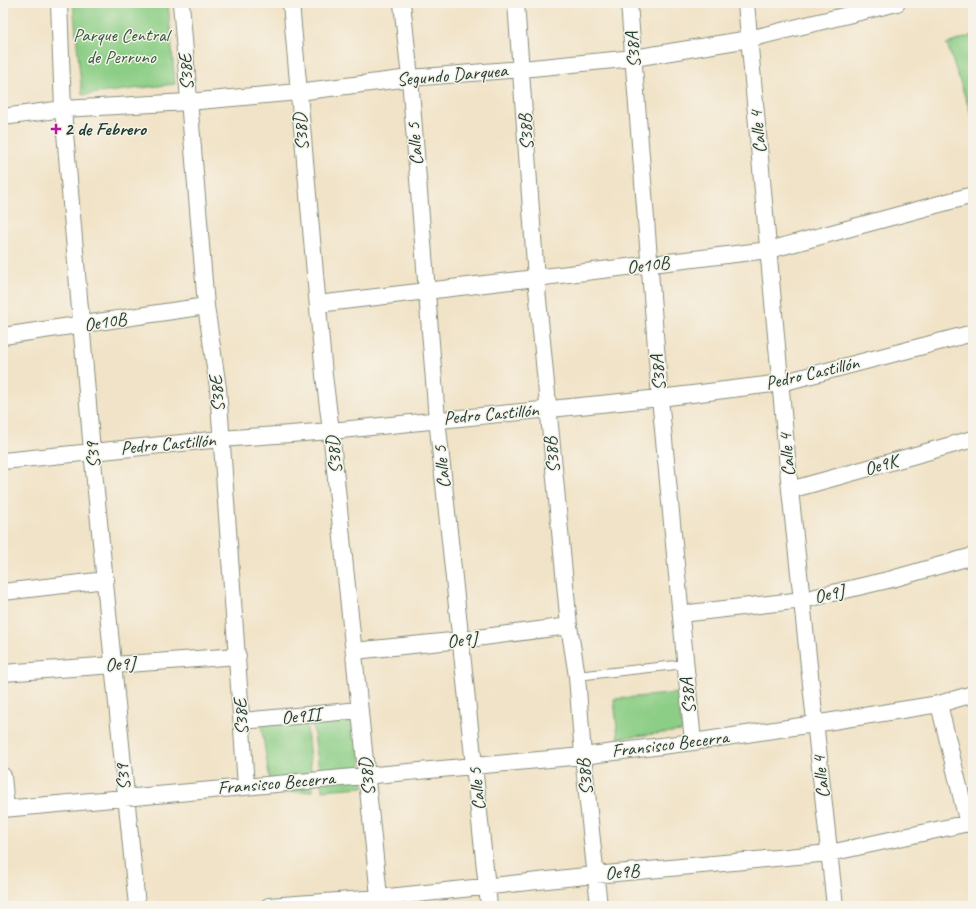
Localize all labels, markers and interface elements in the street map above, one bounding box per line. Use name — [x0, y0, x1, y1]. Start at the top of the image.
park label: Parque Central de Perruno — [73, 23, 173, 69]
street label: S38A — [619, 30, 647, 69]
street label: S38E — [173, 50, 199, 91]
street label: Segundo Darquea — [396, 58, 510, 92]
street label: Calle 4 — [744, 107, 772, 155]
street label: S38D — [287, 110, 315, 152]
street label: S38B — [513, 112, 539, 151]
place label: 2 de Febrero — [64, 117, 147, 141]
street label: Calle 5 — [401, 120, 429, 166]
marker: 2 de Febrero — [51, 124, 61, 134]
street label: Oe10B — [625, 250, 672, 280]
street label: Oe10B — [82, 307, 129, 337]
street label: Pedro Castillón — [763, 350, 862, 395]
street label: S38A — [644, 353, 672, 392]
street label: S38E — [203, 372, 231, 413]
street label: Pedro Castillón — [442, 398, 540, 430]
street label: Pedro Castillón — [119, 428, 217, 460]
street label: Calle 4 — [773, 430, 801, 477]
street label: S38D — [320, 433, 348, 475]
street label: S38B — [538, 435, 566, 474]
street label: S39 — [80, 439, 106, 469]
street label: Calle 5 — [428, 443, 456, 490]
street label: Oe9K — [862, 448, 904, 481]
street label: Oe9J — [812, 578, 849, 609]
street label: Oe9J — [446, 626, 481, 654]
street label: Oe9J — [104, 651, 139, 677]
street label: S38A — [674, 675, 702, 715]
street label: S38E — [228, 695, 254, 736]
street label: Oe9II — [280, 702, 326, 730]
street label: Fransisco Becerra — [610, 725, 732, 763]
street label: Calle 4 — [806, 752, 836, 800]
street label: S38D — [353, 755, 381, 797]
street label: S38B — [571, 757, 599, 796]
street label: S39 — [110, 761, 136, 791]
street label: Calle 5 — [463, 765, 491, 812]
street label: Fransisco Becerra — [217, 766, 338, 800]
street label: Oe9B — [604, 858, 641, 885]

